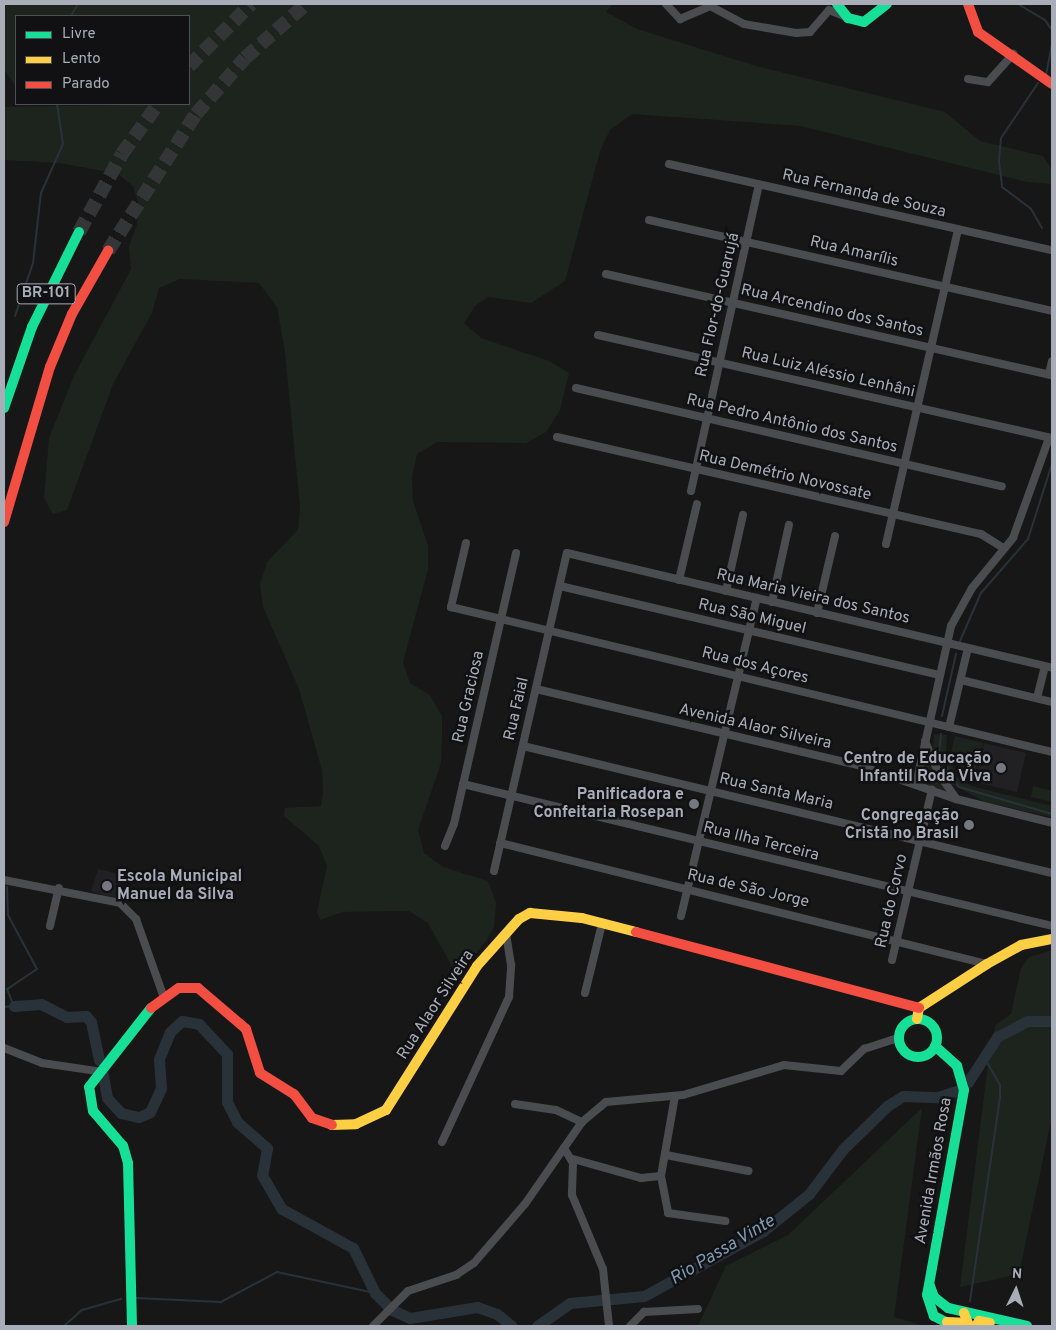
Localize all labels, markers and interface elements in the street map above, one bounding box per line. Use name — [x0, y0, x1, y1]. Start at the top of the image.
legend — [15, 15, 190, 105]
text: Livre — [62, 25, 96, 44]
text: Lento — [62, 50, 101, 69]
text: Parado — [62, 75, 110, 94]
street label: Rua Fernanda de Souza — [780, 166, 948, 222]
street label: Rua Flor-do-Guarujá — [692, 231, 744, 379]
street label: Rua Amarílis — [808, 232, 900, 272]
street label: Rua Arcendino dos Santos — [738, 281, 926, 341]
road number: BR-101 — [16, 282, 76, 306]
street label: Rua Luiz Aléssio Lenhâni — [739, 344, 917, 402]
street label: Rua Pedro Antônio dos Santos — [684, 390, 900, 458]
street label: Rua Demétrio Novossate — [697, 447, 873, 505]
street label: Rua Maria Vieira dos Santos — [714, 565, 912, 629]
street label: Rua São Miguel — [696, 595, 808, 639]
street label: Rua dos Açores — [699, 643, 811, 689]
street label: Rua Graciosa — [449, 649, 489, 745]
street label: Rua Faial — [500, 675, 534, 743]
street label: Avenida Alaor Silveira — [677, 700, 833, 754]
place label: Centro de Educação Infantil Roda Viva — [843, 749, 991, 787]
marker: Centro de Educação Infantil Roda Viva — [995, 762, 1007, 774]
street label: Rua Santa Maria — [717, 770, 835, 814]
place label: Panificadora e Confeitaria Rosepan — [533, 785, 684, 823]
marker: Panificadora e Confeitaria Rosepan — [688, 798, 700, 810]
place label: Congregação Cristã no Brasil — [845, 806, 959, 844]
street label: Rua Ilha Terceira — [701, 818, 821, 866]
marker: Congregação Cristã no Brasil — [963, 819, 975, 831]
street label: Rua do Corvo — [872, 852, 912, 950]
street label: Rua de São Jorge — [685, 866, 811, 912]
place label: Escola Municipal Manuel da Silva — [117, 867, 242, 905]
marker: Escola Municipal Manuel da Silva — [101, 880, 113, 892]
street label: Rua Alaor Silveira — [393, 946, 479, 1064]
street label: Avenida Irmãos Rosa — [912, 1096, 956, 1246]
water label: Rio Passa Vinte — [666, 1211, 780, 1291]
north arrow — [991, 1265, 1041, 1315]
text: N — [1011, 1266, 1023, 1283]

